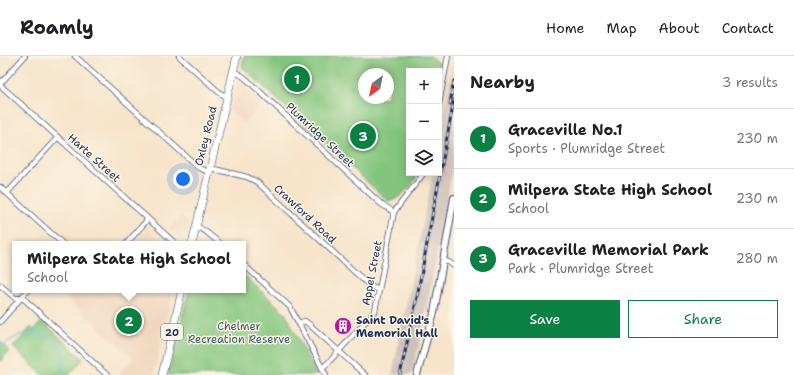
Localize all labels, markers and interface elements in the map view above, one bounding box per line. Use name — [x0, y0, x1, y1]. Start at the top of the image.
text: Roamly — [20, 15, 94, 40]
text: Home — [546, 19, 585, 37]
text: Map — [607, 19, 637, 37]
text: About — [659, 19, 700, 37]
text: Contact — [722, 19, 774, 37]
pin: 1 — [284, 64, 310, 94]
north arrow — [358, 68, 394, 104]
map controls — [406, 68, 442, 176]
button: + — [406, 68, 442, 104]
text: Nearby — [470, 71, 535, 93]
text: 3 results — [722, 74, 778, 91]
street label: Plumridge Street — [282, 99, 358, 171]
button: − — [406, 104, 442, 140]
street label: Oxley Road — [191, 105, 221, 167]
text: Graceville No.1 — [508, 120, 623, 140]
pin: 3 — [350, 121, 376, 151]
street label: Harte Street — [64, 130, 124, 186]
text: 1 — [480, 130, 486, 147]
text: 230 m — [736, 130, 778, 147]
button: layers — [406, 140, 442, 176]
text: Sports · Plumridge Street — [508, 140, 665, 157]
your location — [173, 169, 193, 189]
text: Milpera State High School — [508, 180, 712, 200]
street label: Crawford Road — [271, 181, 339, 247]
text: 2 — [478, 190, 488, 207]
text: 230 m — [736, 190, 778, 207]
text: School — [508, 200, 549, 217]
street label: Appel Street — [358, 239, 386, 307]
text: Graceville Memorial Park — [508, 240, 709, 260]
popup — [12, 241, 246, 293]
text: Milpera State High School — [27, 249, 231, 269]
text: 3 — [478, 250, 488, 267]
text: 280 m — [736, 250, 778, 267]
text: Park · Plumridge Street — [508, 260, 653, 277]
text: School — [27, 269, 68, 286]
button: Save — [470, 300, 620, 338]
button: Share — [628, 300, 778, 338]
pin: 2 — [116, 306, 142, 336]
place label: Saint David's Memorial Hall — [356, 313, 438, 341]
building icon: Saint David's Memorial Hall — [333, 316, 353, 336]
park label: Chelmer Recreation Reserve — [188, 319, 290, 347]
road number: 20 — [161, 324, 183, 340]

